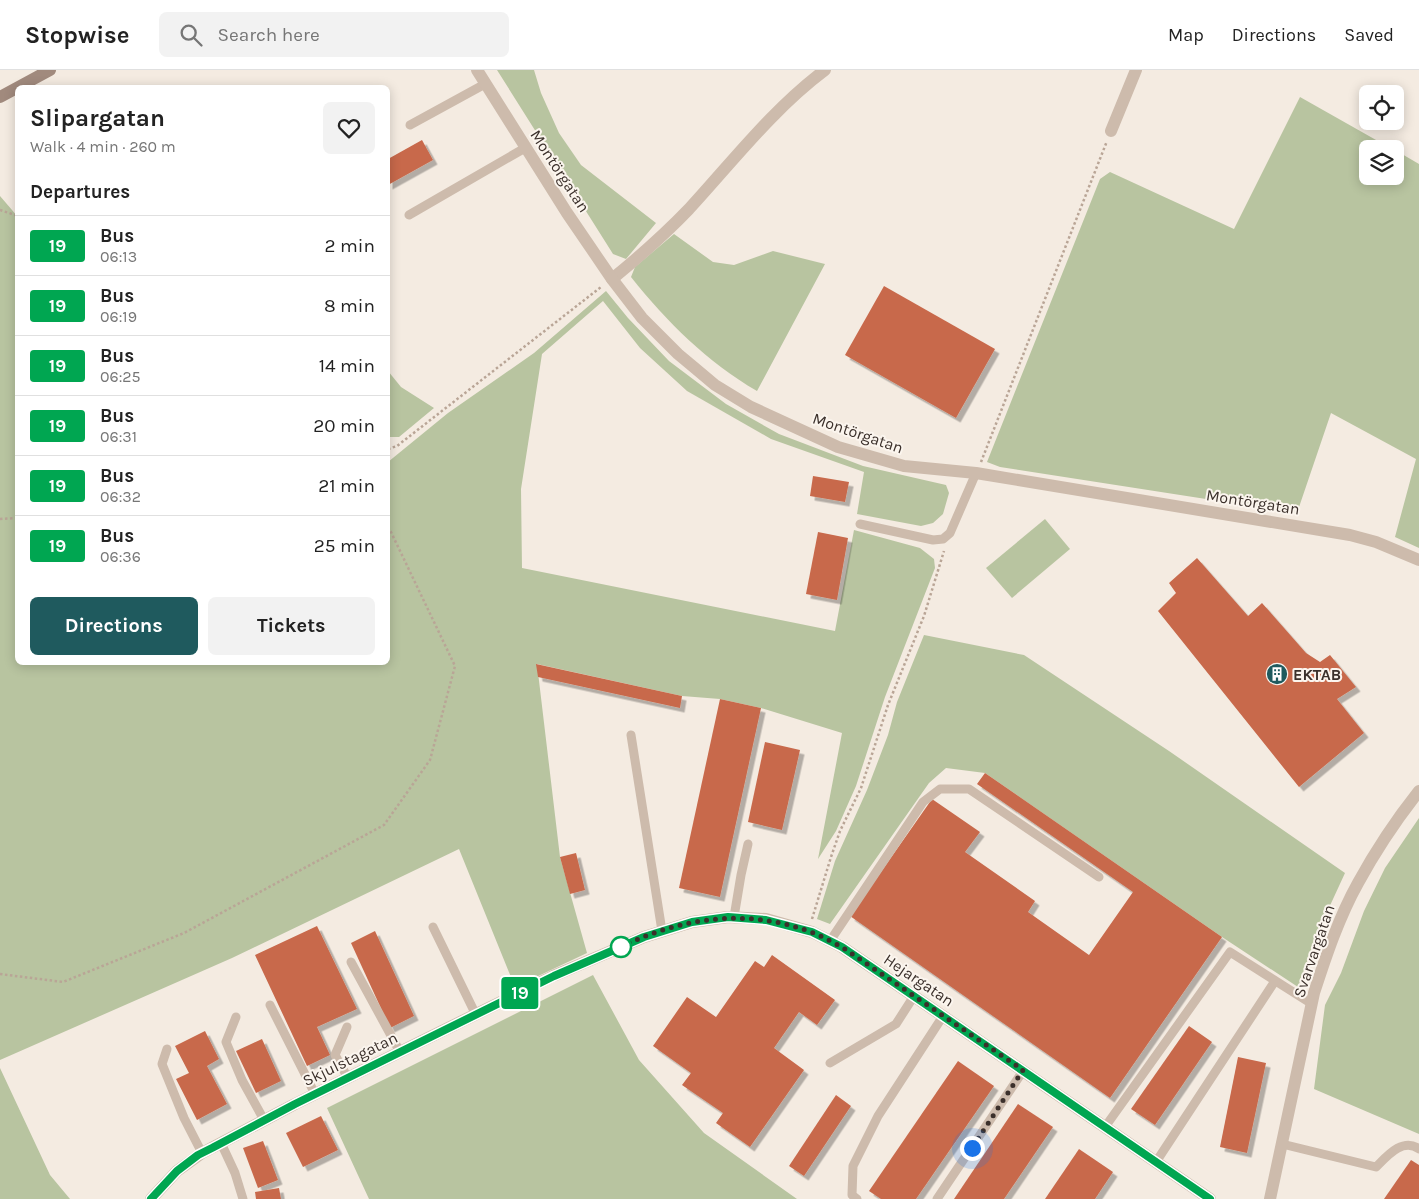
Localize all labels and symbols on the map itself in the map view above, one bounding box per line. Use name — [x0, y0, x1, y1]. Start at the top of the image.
street label: Montörgatan — [526, 126, 594, 216]
street label: Montörgatan — [810, 409, 906, 457]
street label: Montörgatan — [1205, 485, 1301, 519]
building icon: EKTAB — [1265, 662, 1289, 686]
place label: EKTAB — [1293, 665, 1341, 684]
street label: Svarvargatan — [1289, 902, 1339, 1000]
unlabelled marker — [610, 936, 632, 958]
street label: Hejargatan — [880, 950, 958, 1010]
line badge: 19 — [498, 977, 542, 1009]
street label: Skjulstagatan — [299, 1028, 401, 1090]
your location — [960, 1136, 985, 1161]

